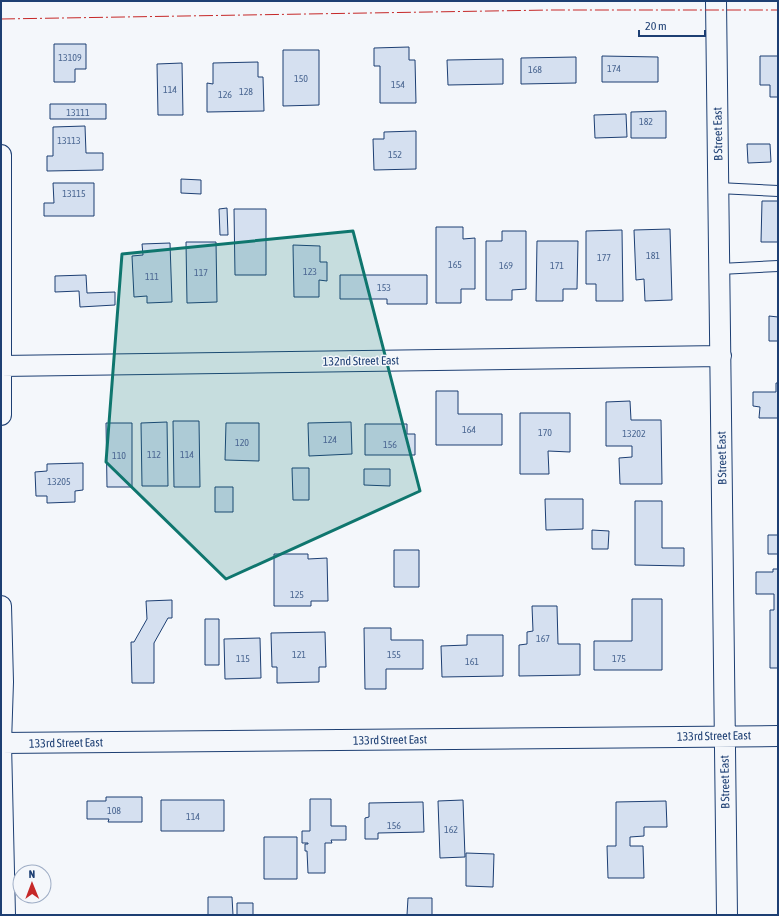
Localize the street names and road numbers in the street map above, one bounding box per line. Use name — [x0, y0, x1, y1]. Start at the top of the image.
street label: B Street East — [711, 107, 725, 161]
street label: 132nd Street East — [323, 353, 400, 369]
street label: B Street East — [715, 431, 729, 485]
street label: 133rd Street East — [677, 728, 752, 744]
street label: 133rd Street East — [353, 732, 428, 748]
street label: 133rd Street East — [29, 735, 104, 751]
street label: B Street East — [718, 755, 732, 809]

